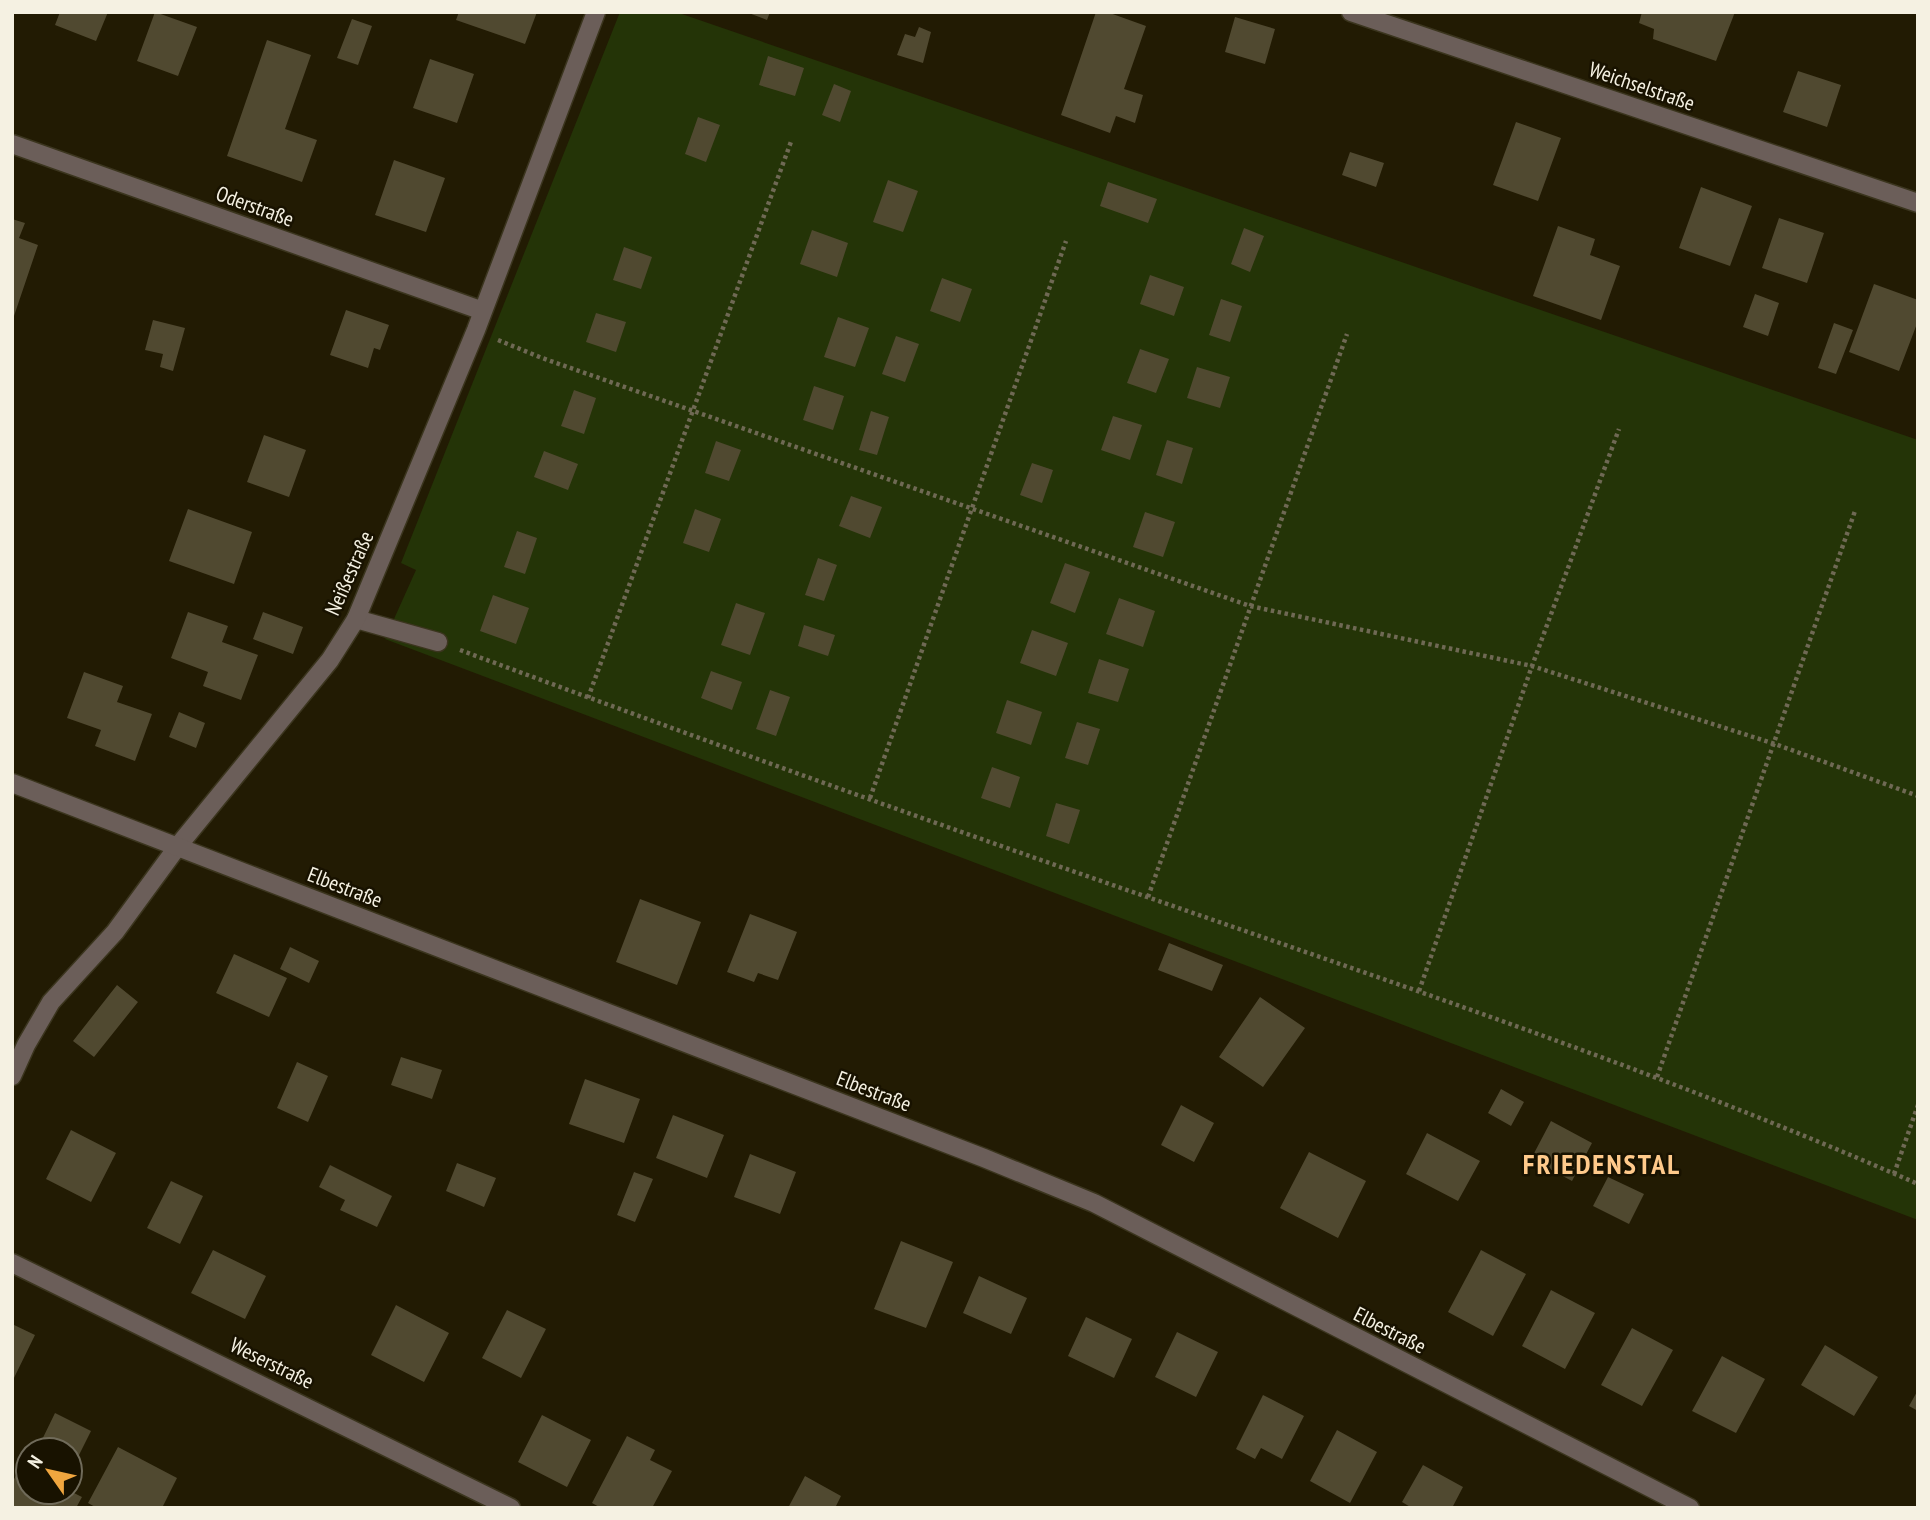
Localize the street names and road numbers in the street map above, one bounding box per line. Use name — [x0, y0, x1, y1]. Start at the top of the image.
street label: Weichselstraße — [1586, 55, 1698, 117]
street label: Oderstraße — [212, 179, 298, 233]
street label: Neißestraße — [318, 527, 380, 619]
street label: Elbestraße — [304, 860, 386, 914]
street label: Elbestraße — [833, 1064, 915, 1118]
street label: Elbestraße — [1349, 1300, 1431, 1360]
street label: Weserstraße — [226, 1331, 318, 1395]

